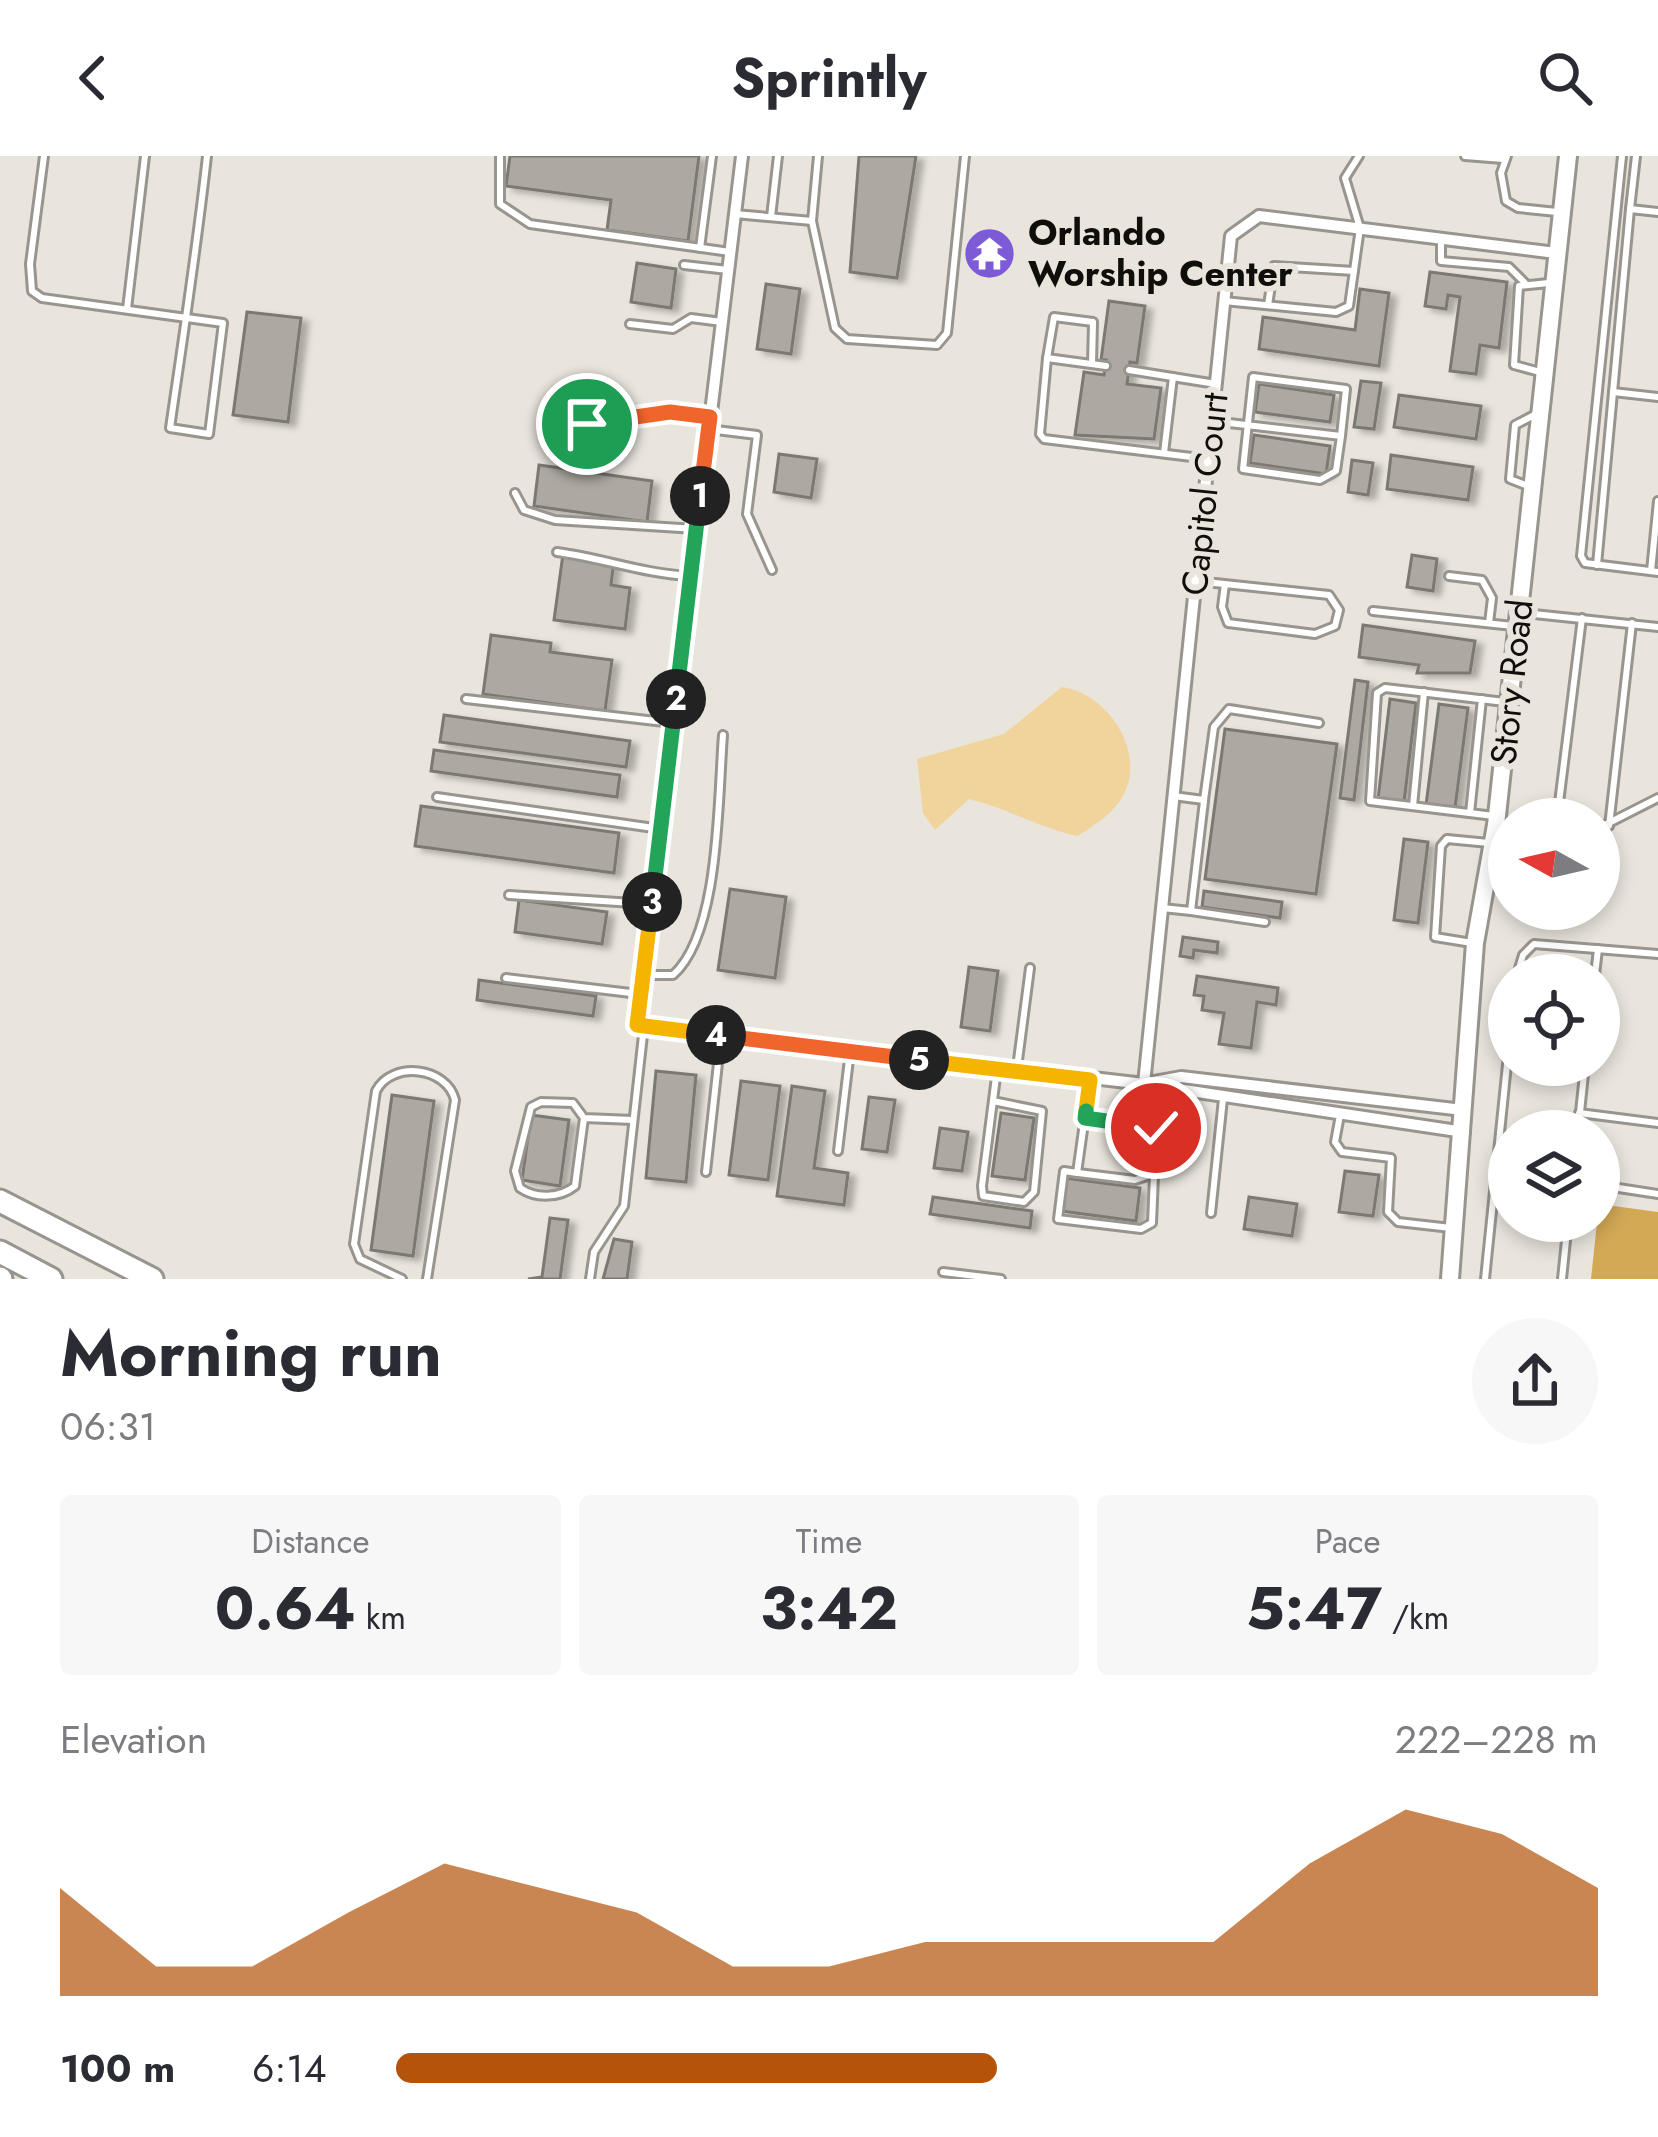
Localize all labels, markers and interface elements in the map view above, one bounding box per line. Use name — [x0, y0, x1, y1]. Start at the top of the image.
text: Sprintly — [731, 39, 927, 117]
icon: back — [60, 45, 126, 111]
icon: search — [1532, 45, 1598, 111]
place label: Orlando Worship Center — [1028, 206, 1293, 299]
temple icon: Orlando Worship Center — [961, 225, 1017, 281]
pin — [536, 373, 638, 475]
street label: Capitol Court — [1168, 390, 1241, 598]
icon: arrive — [554, 391, 620, 457]
pin: 1 — [670, 466, 730, 526]
text: 1 — [692, 472, 708, 519]
street label: Story Road — [1476, 597, 1546, 767]
pin: 2 — [646, 669, 706, 729]
text: 2 — [665, 675, 687, 722]
north arrow — [1488, 798, 1620, 930]
map controls — [1488, 798, 1620, 1242]
pin: 3 — [622, 872, 682, 932]
text: 3 — [642, 878, 662, 925]
button: locate — [1488, 954, 1620, 1086]
pin: 4 — [686, 1005, 746, 1065]
text: 4 — [704, 1011, 728, 1058]
pin: 5 — [889, 1030, 949, 1090]
text: 5 — [908, 1036, 930, 1083]
pin — [1105, 1077, 1207, 1179]
icon: check — [1123, 1095, 1189, 1161]
button: layers — [1488, 1110, 1620, 1242]
text: Morning run — [60, 1305, 442, 1401]
button: share — [1472, 1318, 1598, 1444]
text: 06:31 — [60, 1398, 156, 1455]
text: Distance — [251, 1518, 369, 1565]
text: Time — [796, 1518, 862, 1565]
text: Pace — [1315, 1518, 1381, 1565]
text: 0.64 — [215, 1565, 356, 1652]
text: 3:42 — [760, 1565, 898, 1652]
text: 5:47 — [1246, 1565, 1382, 1652]
text: km — [356, 1594, 406, 1641]
text: /km — [1382, 1594, 1449, 1641]
text: Elevation — [60, 1711, 207, 1768]
text: 222–228 m — [1395, 1711, 1598, 1768]
text: 100 m — [60, 2040, 175, 2097]
text: 6:14 — [252, 2040, 326, 2097]

